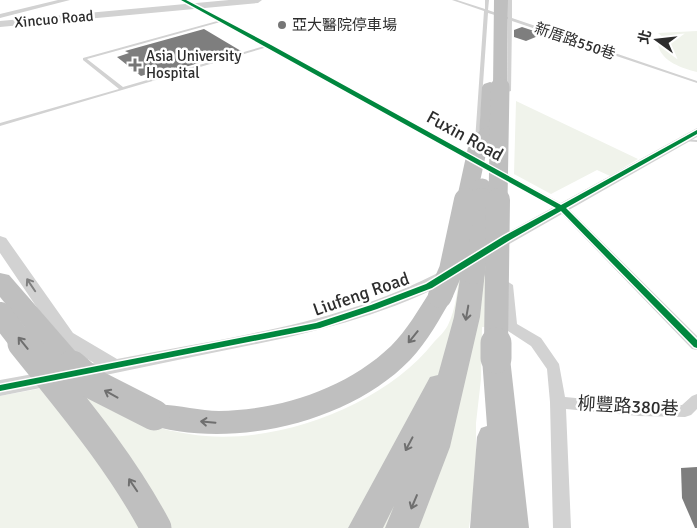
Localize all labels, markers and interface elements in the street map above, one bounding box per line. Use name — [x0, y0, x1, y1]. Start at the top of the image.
street label: Xincuo Road — [14, 7, 94, 31]
north arrow — [632, 15, 682, 65]
place label: 亞大醫院停車場 — [292, 16, 397, 34]
marker: 亞大醫院停車場 — [276, 19, 288, 31]
street label: 新厝路550巷 — [532, 19, 618, 63]
text: 北 — [635, 28, 655, 46]
place label: Asia University Hospital — [146, 47, 241, 82]
marker: Asia University Hospital — [128, 58, 142, 72]
street label: Fuxin Road — [423, 106, 507, 166]
street label: Liufeng Road — [310, 267, 412, 321]
one-way arrow — [26, 279, 36, 293]
one-way arrow — [462, 305, 471, 321]
one-way arrow — [408, 330, 419, 343]
one-way arrow — [17, 336, 28, 349]
one-way arrow — [104, 388, 119, 398]
street label: 柳豐路380巷 — [577, 392, 679, 420]
one-way arrow — [200, 418, 216, 427]
one-way arrow — [404, 436, 413, 451]
one-way arrow — [127, 479, 137, 493]
one-way arrow — [408, 494, 418, 509]

